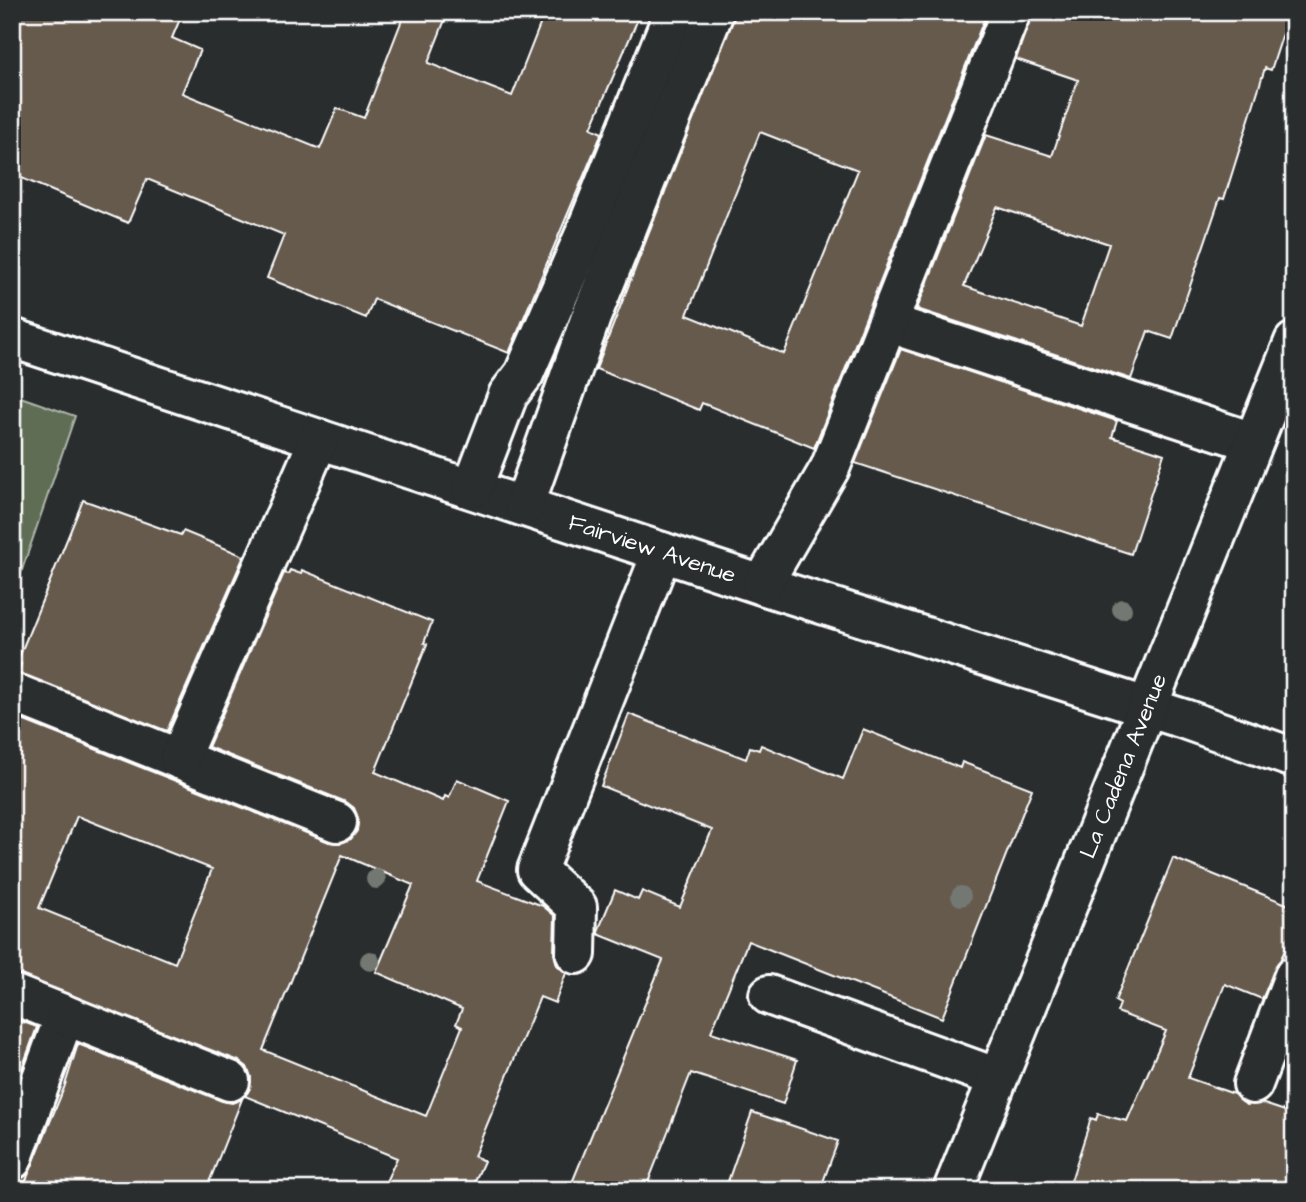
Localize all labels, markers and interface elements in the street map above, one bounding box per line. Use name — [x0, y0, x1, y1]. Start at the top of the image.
street label: Fairview Avenue — [564, 506, 740, 591]
street label: La Cadena Avenue — [1072, 669, 1175, 863]

